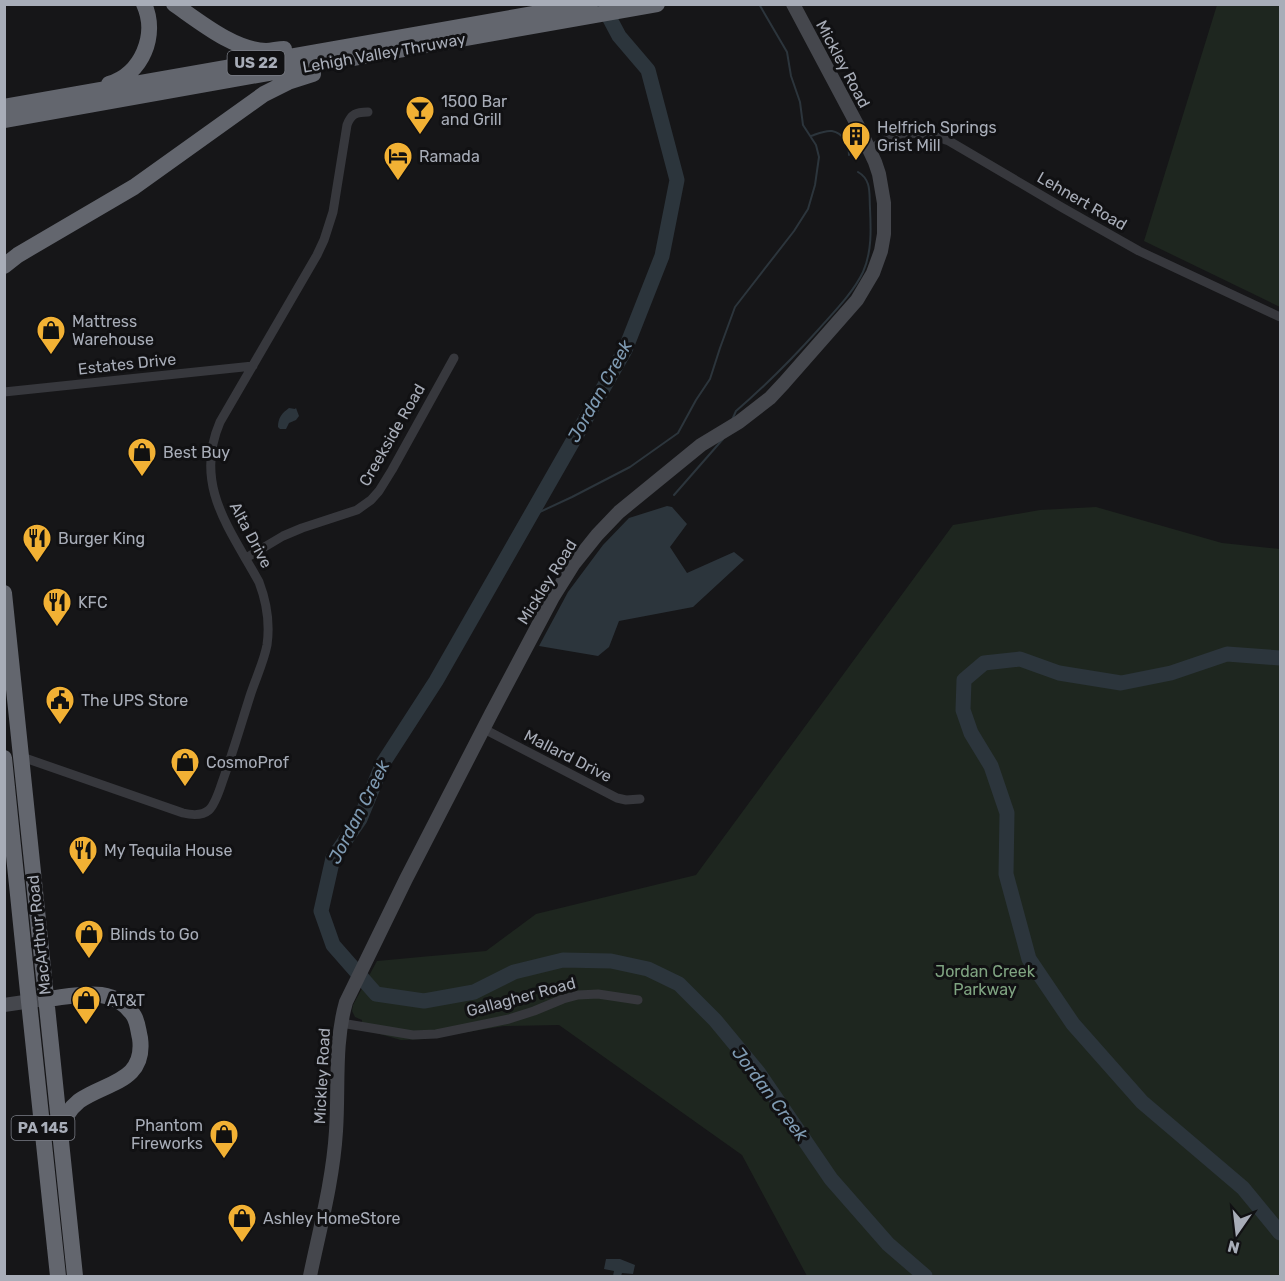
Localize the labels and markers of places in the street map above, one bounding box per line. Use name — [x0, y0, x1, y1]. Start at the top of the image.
place label: 1500 Bar and Grill — [441, 92, 507, 129]
bar icon: 1500 Bar and Grill — [404, 94, 436, 136]
place label: Helfrich Springs Grist Mill — [877, 118, 997, 155]
building icon: Helfrich Springs Grist Mill — [840, 120, 872, 162]
hotel icon: Ramada — [382, 140, 414, 182]
place label: Ramada — [419, 147, 480, 166]
place label: Mattress Warehouse — [72, 312, 154, 349]
shop icon: Mattress Warehouse — [35, 314, 67, 356]
shop icon: Best Buy — [126, 436, 158, 478]
place label: Best Buy — [163, 443, 230, 462]
restaurant icon: Burger King — [21, 522, 53, 564]
place label: Burger King — [58, 529, 145, 548]
restaurant icon: KFC — [41, 586, 73, 628]
place label: KFC — [78, 593, 108, 612]
public building icon: The UPS Store — [44, 684, 76, 726]
place label: The UPS Store — [81, 691, 188, 710]
shop icon: CosmoProf — [169, 746, 201, 788]
place label: CosmoProf — [206, 753, 290, 772]
restaurant icon: My Tequila House — [67, 834, 99, 876]
place label: My Tequila House — [104, 841, 232, 860]
shop icon: Blinds to Go — [73, 918, 105, 960]
place label: Blinds to Go — [110, 925, 199, 944]
shop icon: AT&T — [70, 984, 102, 1026]
place label: AT&T — [107, 991, 145, 1010]
place label: Phantom Fireworks — [131, 1116, 203, 1153]
shop icon: Phantom Fireworks — [208, 1118, 240, 1160]
shop icon: Ashley HomeStore — [226, 1202, 258, 1244]
place label: Ashley HomeStore — [263, 1209, 401, 1228]

